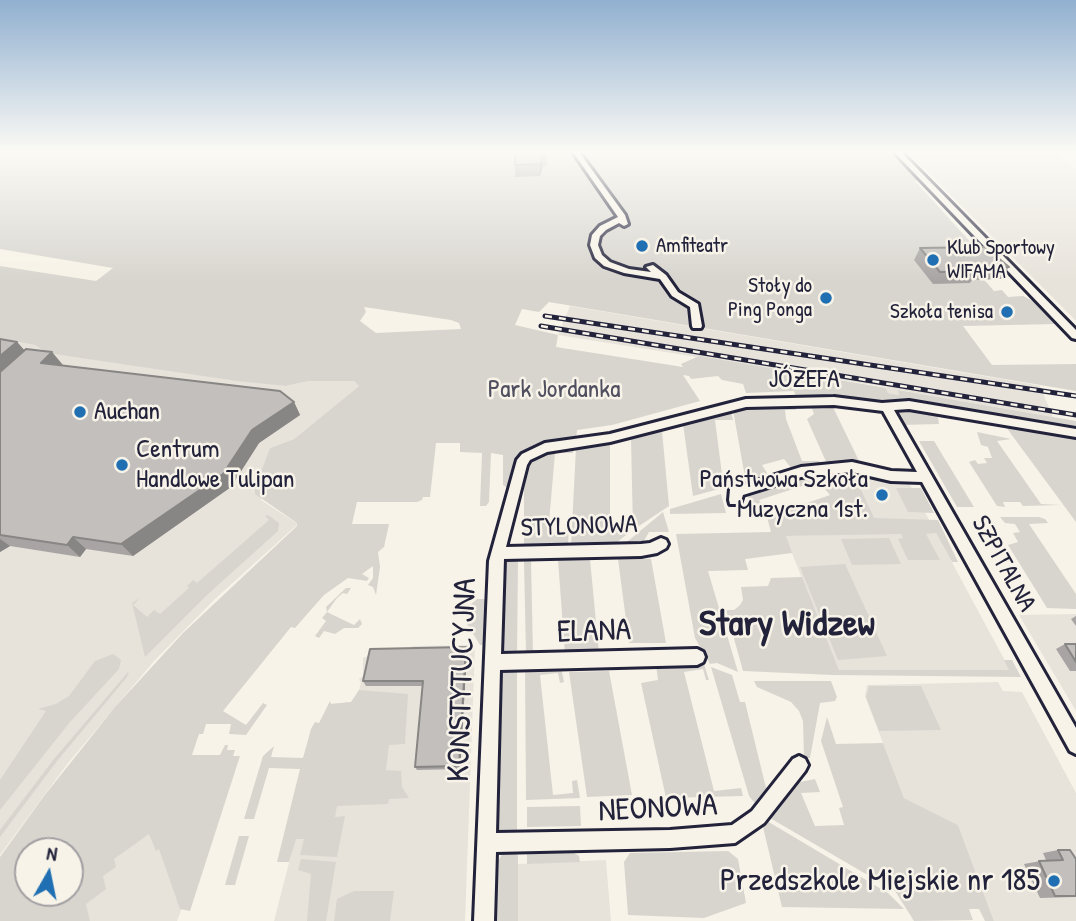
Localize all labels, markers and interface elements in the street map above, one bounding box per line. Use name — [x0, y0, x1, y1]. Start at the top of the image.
place label: Amfiteatr — [656, 233, 728, 259]
place label: Klub Sportowy WIFAMA — [947, 235, 1055, 285]
marker: Amfiteatr — [634, 238, 650, 254]
marker: Klub Sportowy WIFAMA — [925, 252, 941, 268]
place label: Stoły do Ping Ponga — [728, 273, 812, 323]
marker: Stoły do Ping Ponga — [818, 290, 834, 306]
place label: Szkoła tenisa — [890, 299, 993, 325]
marker: Szkoła tenisa — [999, 304, 1015, 320]
street label: JÓZEFA — [768, 364, 840, 396]
park label: Park Jordanka — [488, 374, 620, 406]
place label: Auchan — [94, 396, 160, 428]
marker: Auchan — [72, 404, 88, 420]
place label: Centrum Handlowe Tulipan — [136, 434, 294, 496]
marker: Centrum Handlowe Tulipan — [114, 457, 130, 473]
place label: Państwowa Szkoła Muzyczna 1st. — [699, 464, 868, 526]
marker: Państwowa Szkoła Muzyczna 1st. — [874, 487, 890, 503]
street label: STYLONOWA — [520, 509, 638, 545]
street label: SZPITALNA — [964, 511, 1042, 617]
street label: KONSTYTUCYJNA — [440, 577, 486, 783]
district label: Stary Widzew — [699, 603, 875, 647]
street label: ELANA — [556, 612, 632, 652]
street label: NEONOWA — [598, 787, 718, 831]
north arrow — [14, 837, 84, 907]
text: N — [45, 840, 59, 867]
place label: Przedszkole Miejskie nr 185 — [720, 862, 1040, 900]
marker: Przedszkole Miejskie nr 185 — [1046, 873, 1062, 889]

